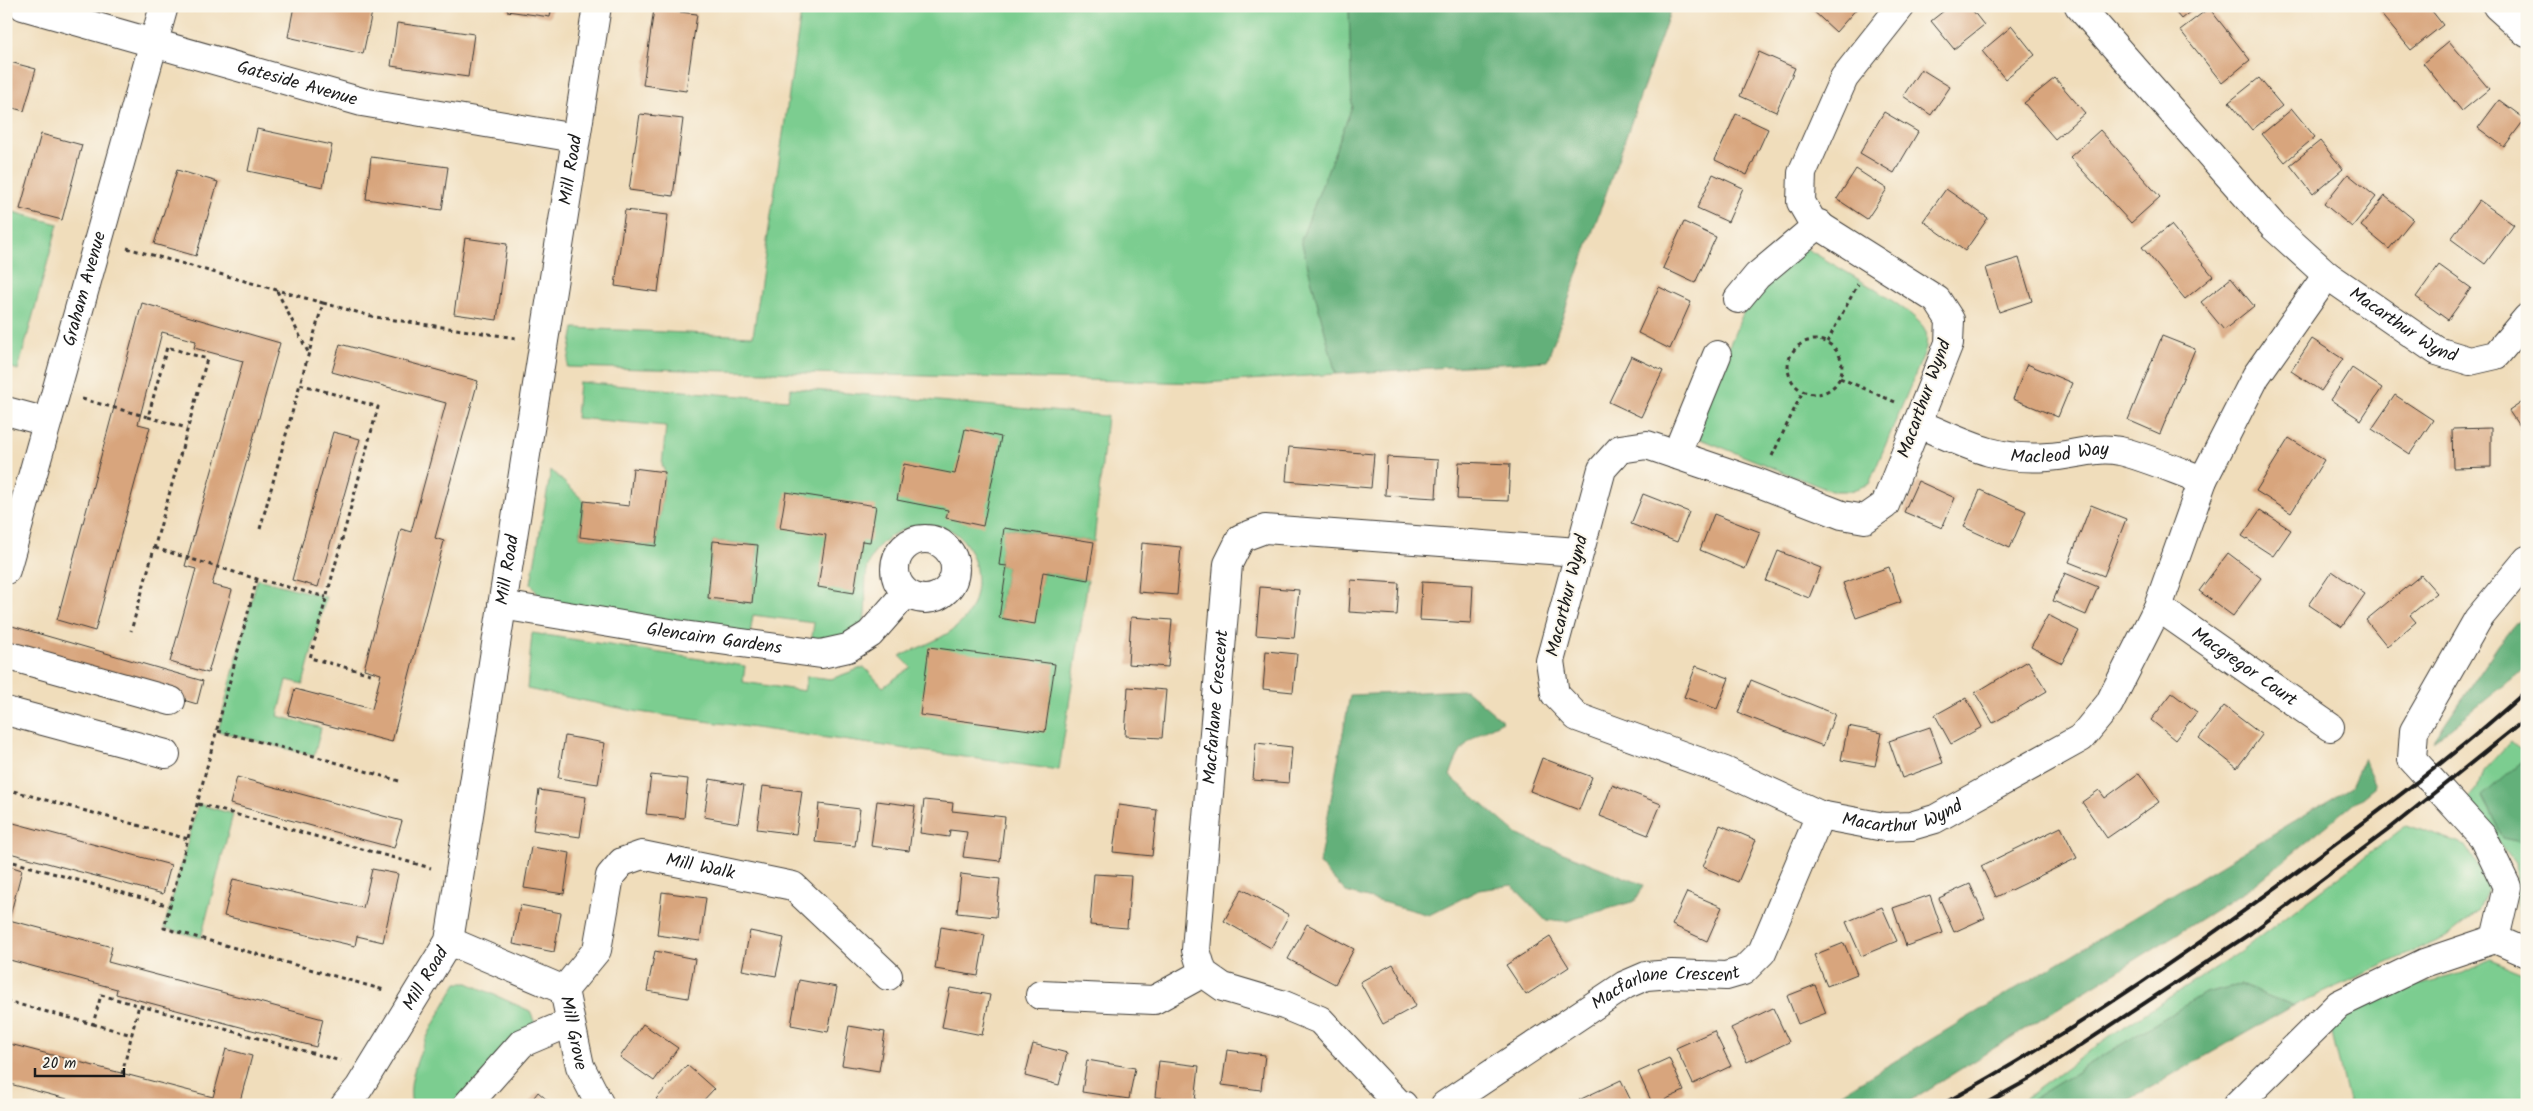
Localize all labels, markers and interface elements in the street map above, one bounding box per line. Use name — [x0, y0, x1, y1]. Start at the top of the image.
street label: Gateside Avenue — [234, 53, 361, 114]
street label: Mill Road — [551, 132, 591, 207]
street label: Graham Avenue — [55, 228, 115, 350]
street label: Macarthur Wynd — [2343, 280, 2462, 371]
street label: Macarthur Wynd — [1890, 335, 1960, 463]
street label: Macleod Way — [2009, 435, 2109, 472]
street label: Macarthur Wynd — [1539, 531, 1597, 660]
street label: Mill Road — [488, 532, 528, 607]
street label: Glencairn Gardens — [644, 615, 784, 663]
street label: Macgregor Court — [2185, 620, 2304, 715]
street label: Macfarlane Crescent — [1195, 628, 1237, 786]
street label: Macarthur Wynd — [1839, 791, 1969, 842]
street label: Mill Walk — [663, 846, 738, 888]
street label: Mill Road — [395, 940, 457, 1017]
street label: Macfarlane Crescent — [1586, 958, 1745, 1018]
street label: Mill Grove — [551, 993, 595, 1073]
scale bar — [35, 1046, 124, 1078]
text: 20 m — [42, 1052, 76, 1076]

